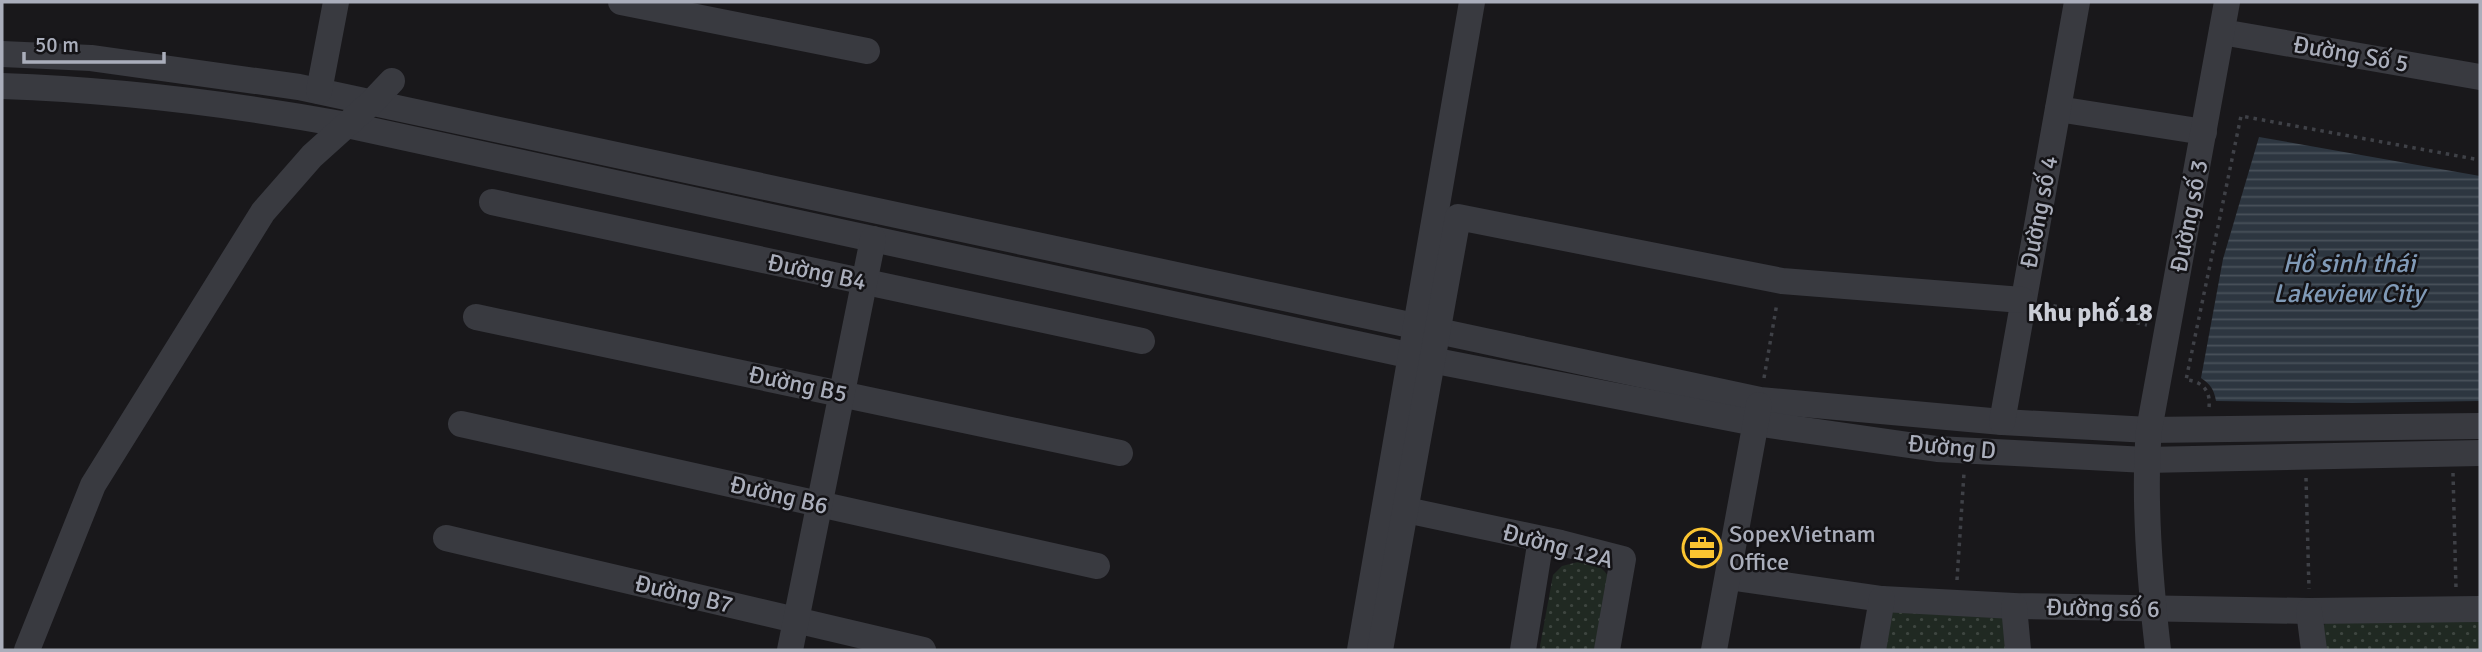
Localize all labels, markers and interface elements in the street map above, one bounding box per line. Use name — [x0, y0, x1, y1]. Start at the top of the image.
scale bar — [24, 21, 164, 65]
street label: Đường Số 5 — [2291, 29, 2411, 79]
text: 50 m — [35, 32, 79, 58]
street label: Đường số 4 — [2013, 153, 2065, 271]
street label: Đường số 3 — [2163, 157, 2215, 275]
street label: Đường B4 — [765, 247, 869, 297]
water label: Hồ sinh thái Lakeview City — [2273, 248, 2428, 310]
district label: Khu phố 18 — [2027, 296, 2153, 329]
street label: Đường B5 — [746, 359, 850, 409]
street label: Đường D — [1907, 428, 1997, 466]
street label: Đường B6 — [727, 469, 831, 521]
street label: Đường 12A — [1499, 517, 1617, 575]
place label: SopexVietnam Office — [1729, 519, 1876, 577]
office icon: SopexVietnam Office — [1681, 527, 1723, 569]
street label: Đường B7 — [632, 568, 736, 620]
street label: Đường số 6 — [2046, 592, 2160, 624]

